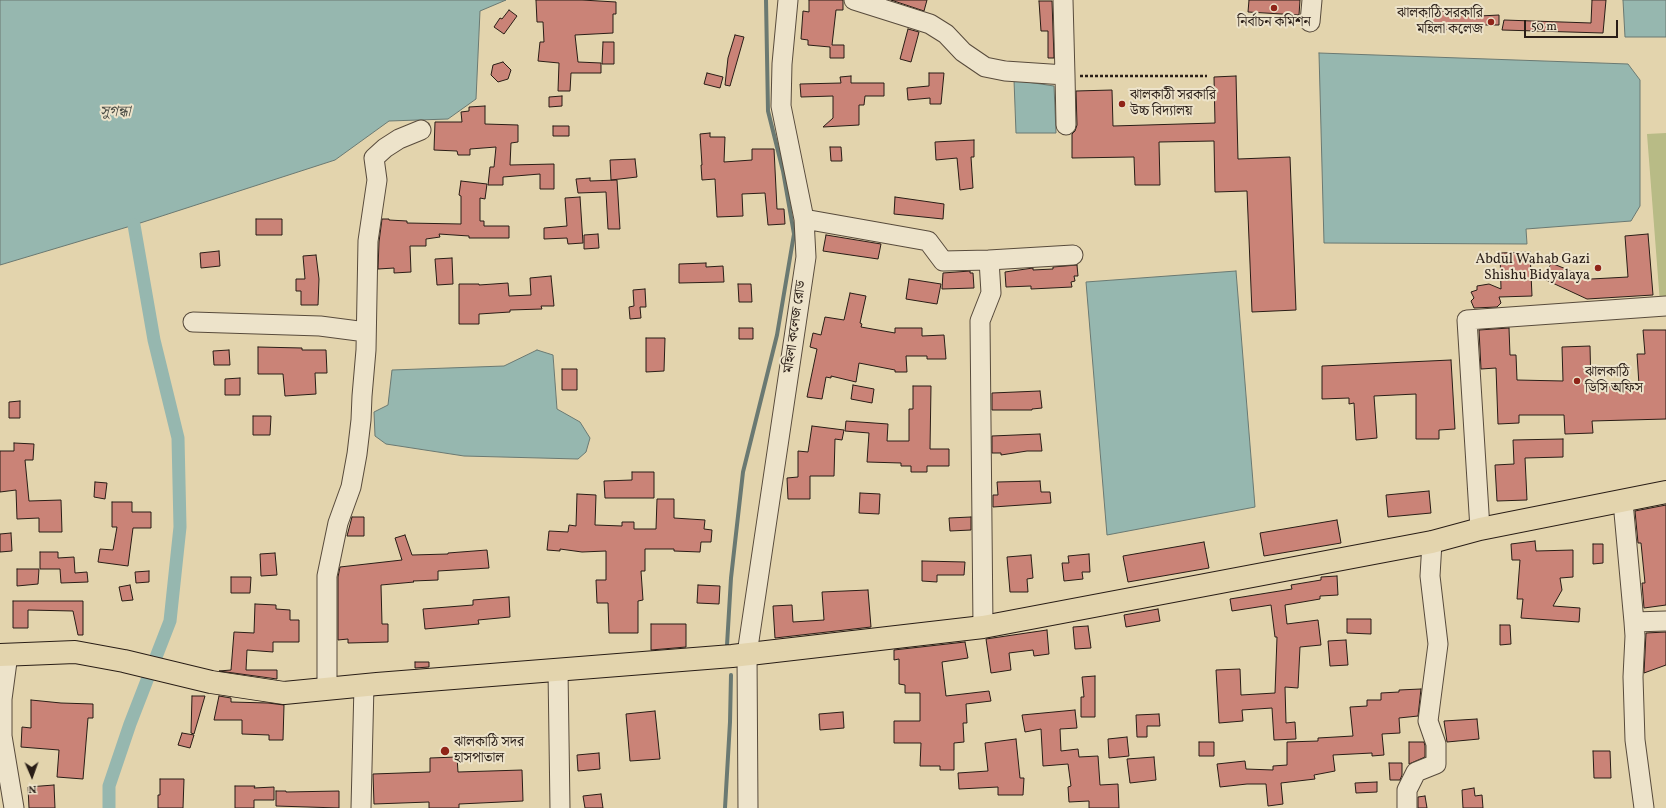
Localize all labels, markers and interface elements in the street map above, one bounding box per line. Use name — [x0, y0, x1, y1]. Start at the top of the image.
marker: নির্বাচন কমিশন — [1269, 3, 1279, 13]
place label: ঝালকাঠি সরকারি মহিলা কলেজ — [1397, 6, 1483, 38]
scale bar — [1526, 12, 1620, 38]
place label: নির্বাচন কমিশন — [1237, 15, 1311, 31]
marker: ঝালকাঠি সরকারি মহিলা কলেজ — [1486, 17, 1496, 27]
text: 50 m — [1531, 19, 1557, 35]
place label: ঝালকাঠী সরকারি উচ্চ বিদ্যালয় — [1130, 88, 1216, 120]
marker: ঝালকাঠী সরকারি উচ্চ বিদ্যালয় — [1117, 99, 1127, 109]
water label: সুগন্ধা — [100, 104, 130, 122]
place label: Abdul Wahab Gazi Shishu Bidyalaya — [1475, 252, 1590, 284]
marker: Abdul Wahab Gazi Shishu Bidyalaya — [1593, 263, 1603, 273]
street label: মহিলা কলেজ রোড — [781, 280, 811, 374]
place label: ঝালকাঠি ডিসি অফিস — [1585, 365, 1643, 398]
marker: ঝালকাঠি ডিসি অফিস — [1572, 376, 1582, 386]
place label: ঝালকাঠি সদর হাসপাতাল — [454, 735, 524, 768]
marker: ঝালকাঠি সদর হাসপাতাল — [439, 745, 451, 757]
north arrow — [12, 756, 52, 796]
text: N — [28, 781, 37, 796]

